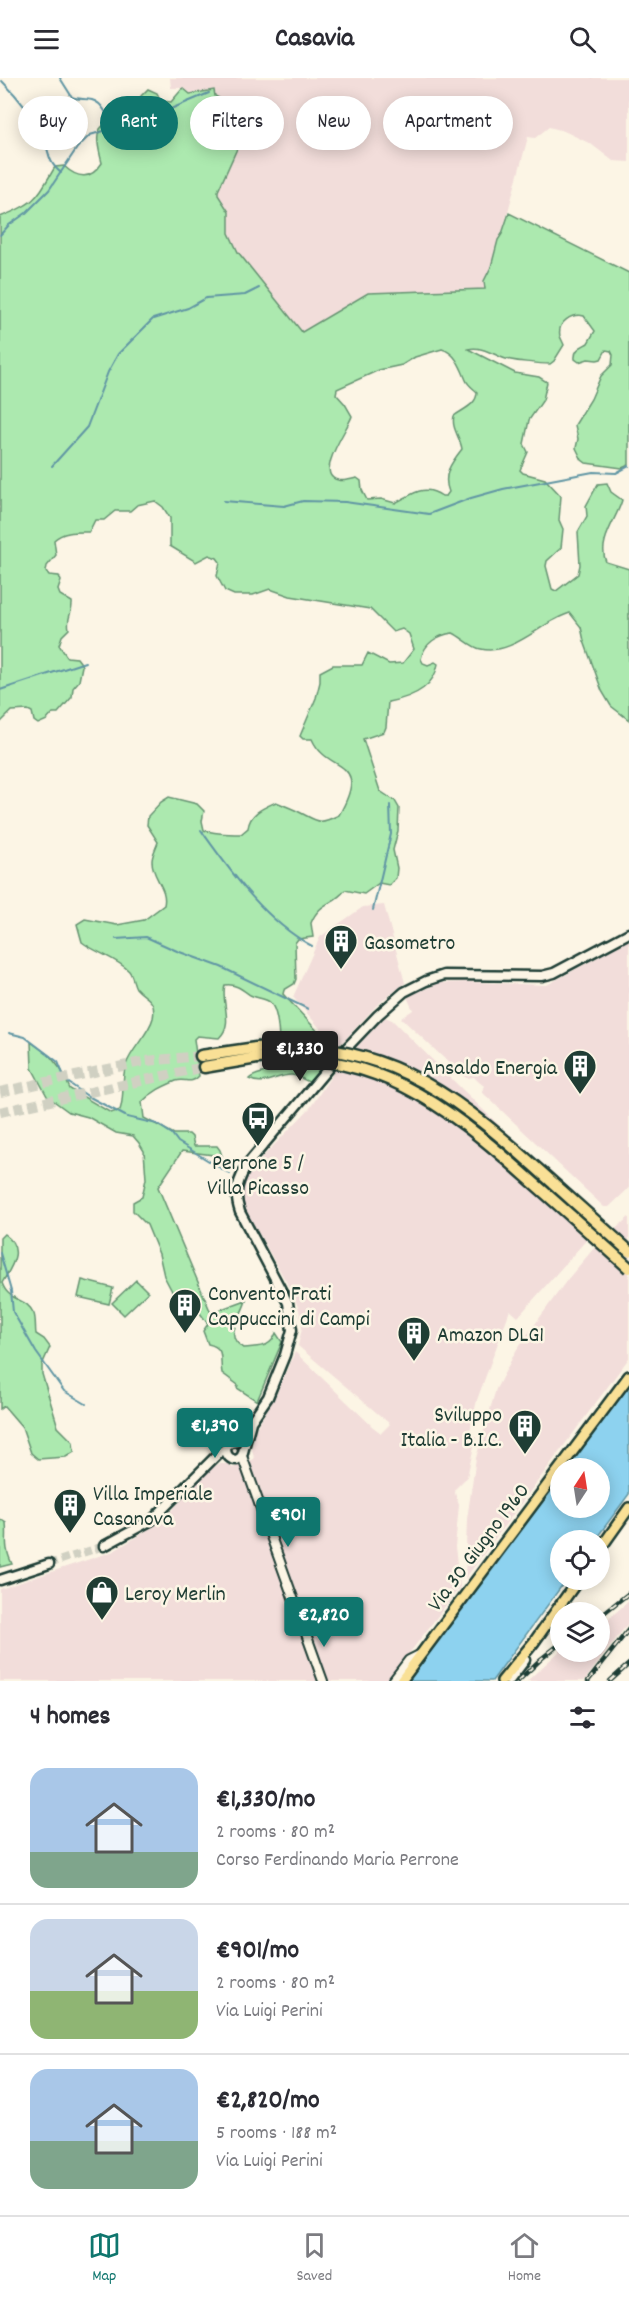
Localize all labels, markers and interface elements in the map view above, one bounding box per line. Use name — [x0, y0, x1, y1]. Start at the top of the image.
text: Casavia — [275, 20, 354, 59]
icon: menu — [30, 23, 63, 56]
icon: search — [566, 23, 599, 56]
chip: Buy — [18, 96, 88, 150]
chip: Rent — [100, 96, 178, 150]
chip: Filters — [190, 96, 284, 150]
chip: New — [296, 96, 371, 150]
chip: Apartment — [383, 96, 513, 150]
building icon: Gasometro — [323, 923, 359, 970]
place label: Gasometro — [364, 929, 455, 960]
pin: €1,330 — [251, 1031, 349, 1082]
text: €1,330 — [276, 1036, 324, 1064]
building icon: Ansaldo Energia — [562, 1048, 598, 1095]
place label: Ansaldo Energia — [423, 1054, 558, 1085]
bus stop icon: Perrone 5 / Villa Picasso — [240, 1100, 276, 1147]
place label: Perrone 5 / Villa Picasso — [207, 1149, 309, 1205]
place label: Convento Frati Cappuccini di Campi — [208, 1280, 370, 1336]
building icon: Convento Frati Cappuccini di Campi — [167, 1287, 203, 1334]
building icon: Amazon DLG1 — [396, 1315, 432, 1362]
place label: Amazon DLG1 — [437, 1321, 544, 1352]
place label: Sviluppo Italia - B.I.C. — [400, 1401, 502, 1457]
pin: €1,390 — [166, 1408, 264, 1459]
building icon: Sviluppo Italia - B.I.C. — [507, 1408, 543, 1455]
text: €1,390 — [191, 1413, 239, 1441]
north arrow — [550, 1458, 610, 1518]
map controls — [550, 1458, 610, 1662]
street label: Via 30 Giugno 1960 — [421, 1477, 538, 1619]
place label: Villa Imperiale Casanova — [93, 1480, 213, 1536]
building icon: Villa Imperiale Casanova — [52, 1487, 88, 1534]
pin: €901 — [252, 1497, 324, 1548]
text: €901 — [270, 1502, 306, 1530]
button: locate — [550, 1530, 610, 1590]
shop icon: Leroy Merlin — [84, 1574, 120, 1621]
place label: Leroy Merlin — [125, 1580, 226, 1611]
pin: €2,820 — [275, 1597, 373, 1648]
text: €2,820 — [298, 1602, 350, 1630]
button: layers — [550, 1602, 610, 1662]
text: 4 homes — [30, 1699, 110, 1736]
icon: filters — [566, 1701, 599, 1734]
text: €1,330/mo — [216, 1782, 315, 1819]
icon: home — [78, 1792, 150, 1864]
text: 2 rooms · 80 m² — [216, 1819, 335, 1847]
text: Corso Ferdinando Maria Perrone — [216, 1847, 459, 1875]
text: €901/mo — [216, 1933, 299, 1970]
icon: home — [78, 1943, 150, 2015]
text: 2 rooms · 80 m² — [216, 1970, 335, 1998]
text: Via Luigi Perini — [216, 1998, 323, 2026]
text: €2,820/mo — [216, 2083, 320, 2120]
icon: home — [78, 2093, 150, 2165]
text: 5 rooms · 188 m² — [216, 2120, 337, 2148]
text: Via Luigi Perini — [216, 2148, 323, 2176]
tab: Map — [88, 2229, 121, 2288]
tab: Saved — [296, 2229, 332, 2288]
tab: Home — [508, 2229, 541, 2288]

